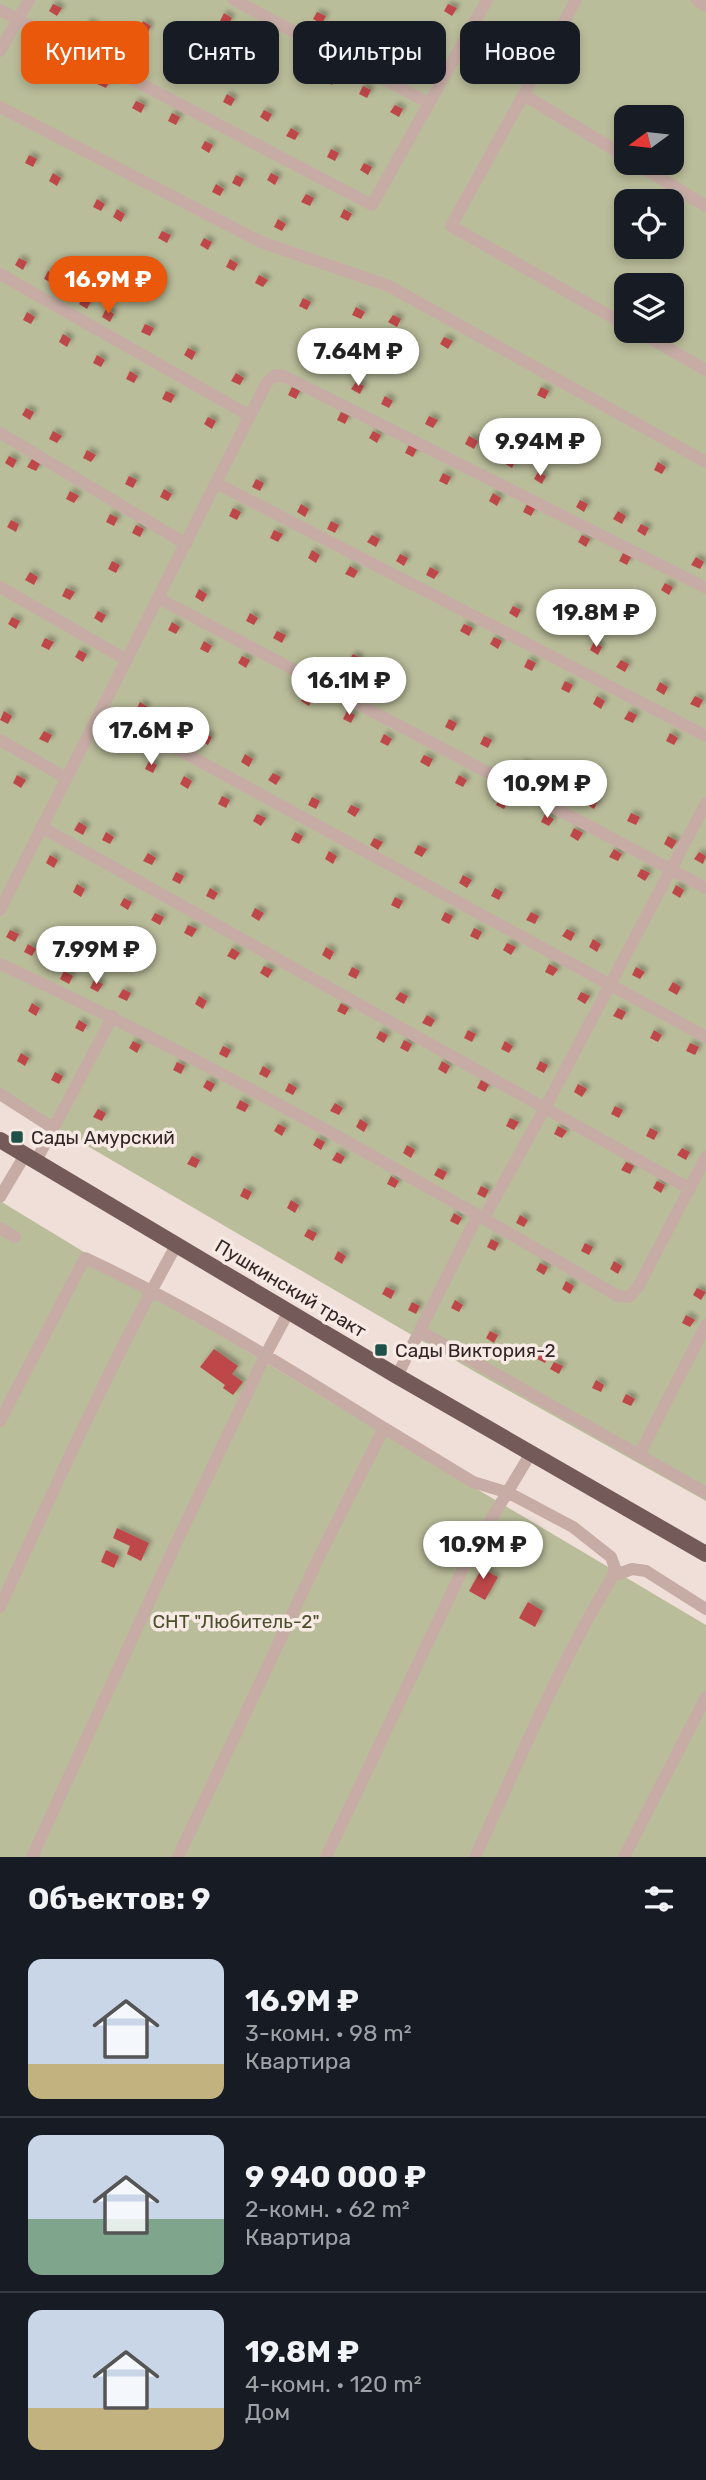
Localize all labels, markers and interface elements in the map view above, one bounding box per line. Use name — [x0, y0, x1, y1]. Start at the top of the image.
chip: Купить — [21, 21, 149, 84]
chip: Снять — [163, 21, 279, 84]
chip: Фильтры — [293, 21, 446, 84]
chip: Новое — [460, 21, 580, 84]
north arrow — [614, 105, 684, 175]
map controls — [614, 105, 684, 343]
button: locate — [614, 189, 684, 259]
pin: 16.9M ₽ — [43, 256, 173, 316]
text: 16.9M ₽ — [64, 265, 152, 293]
button: layers — [614, 273, 684, 343]
pin: 7.64M ₽ — [293, 328, 423, 388]
text: 7.64M ₽ — [313, 337, 403, 365]
pin: 9.94M ₽ — [475, 419, 605, 478]
text: 9.94M ₽ — [495, 427, 585, 455]
pin: 19.8M ₽ — [531, 590, 661, 649]
text: 19.8M ₽ — [552, 598, 640, 626]
pin: 16.1M ₽ — [284, 658, 414, 717]
text: 16.1M ₽ — [307, 666, 391, 694]
pin: 17.6M ₽ — [86, 708, 216, 767]
text: 17.6M ₽ — [108, 716, 194, 744]
pin: 10.9M ₽ — [482, 760, 612, 820]
text: 10.9M ₽ — [503, 769, 591, 797]
pin: 7.99M ₽ — [31, 926, 161, 986]
text: 7.99M ₽ — [52, 935, 140, 963]
place label: Сады Амурский — [31, 1126, 175, 1149]
marker: Сады Амурский — [9, 1129, 25, 1145]
street label: Пушкинский тракт — [211, 1234, 371, 1343]
place label: Сады Виктория-2 — [395, 1339, 556, 1362]
marker: Сады Виктория-2 — [373, 1342, 389, 1358]
pin: 10.9M ₽ — [418, 1522, 548, 1581]
text: 10.9M ₽ — [439, 1530, 527, 1558]
park label: СНТ "Любитель-2" — [152, 1610, 320, 1633]
icon: filters — [640, 1880, 678, 1918]
text: Объектов: 9 — [28, 1881, 211, 1917]
text: 16.9M ₽ — [245, 1983, 359, 2019]
icon: home — [84, 1987, 168, 2071]
text: 3-комн. · 98 m² — [245, 2019, 411, 2047]
text: Квартира — [245, 2047, 351, 2075]
text: 9 940 000 ₽ — [245, 2159, 426, 2195]
icon: home — [84, 2163, 168, 2247]
text: 2-комн. · 62 m² — [245, 2195, 410, 2223]
text: Квартира — [245, 2223, 351, 2251]
text: 19.8M ₽ — [245, 2334, 359, 2370]
icon: home — [84, 2338, 168, 2422]
text: 4-комн. · 120 m² — [245, 2370, 422, 2398]
text: Дом — [245, 2398, 290, 2426]

